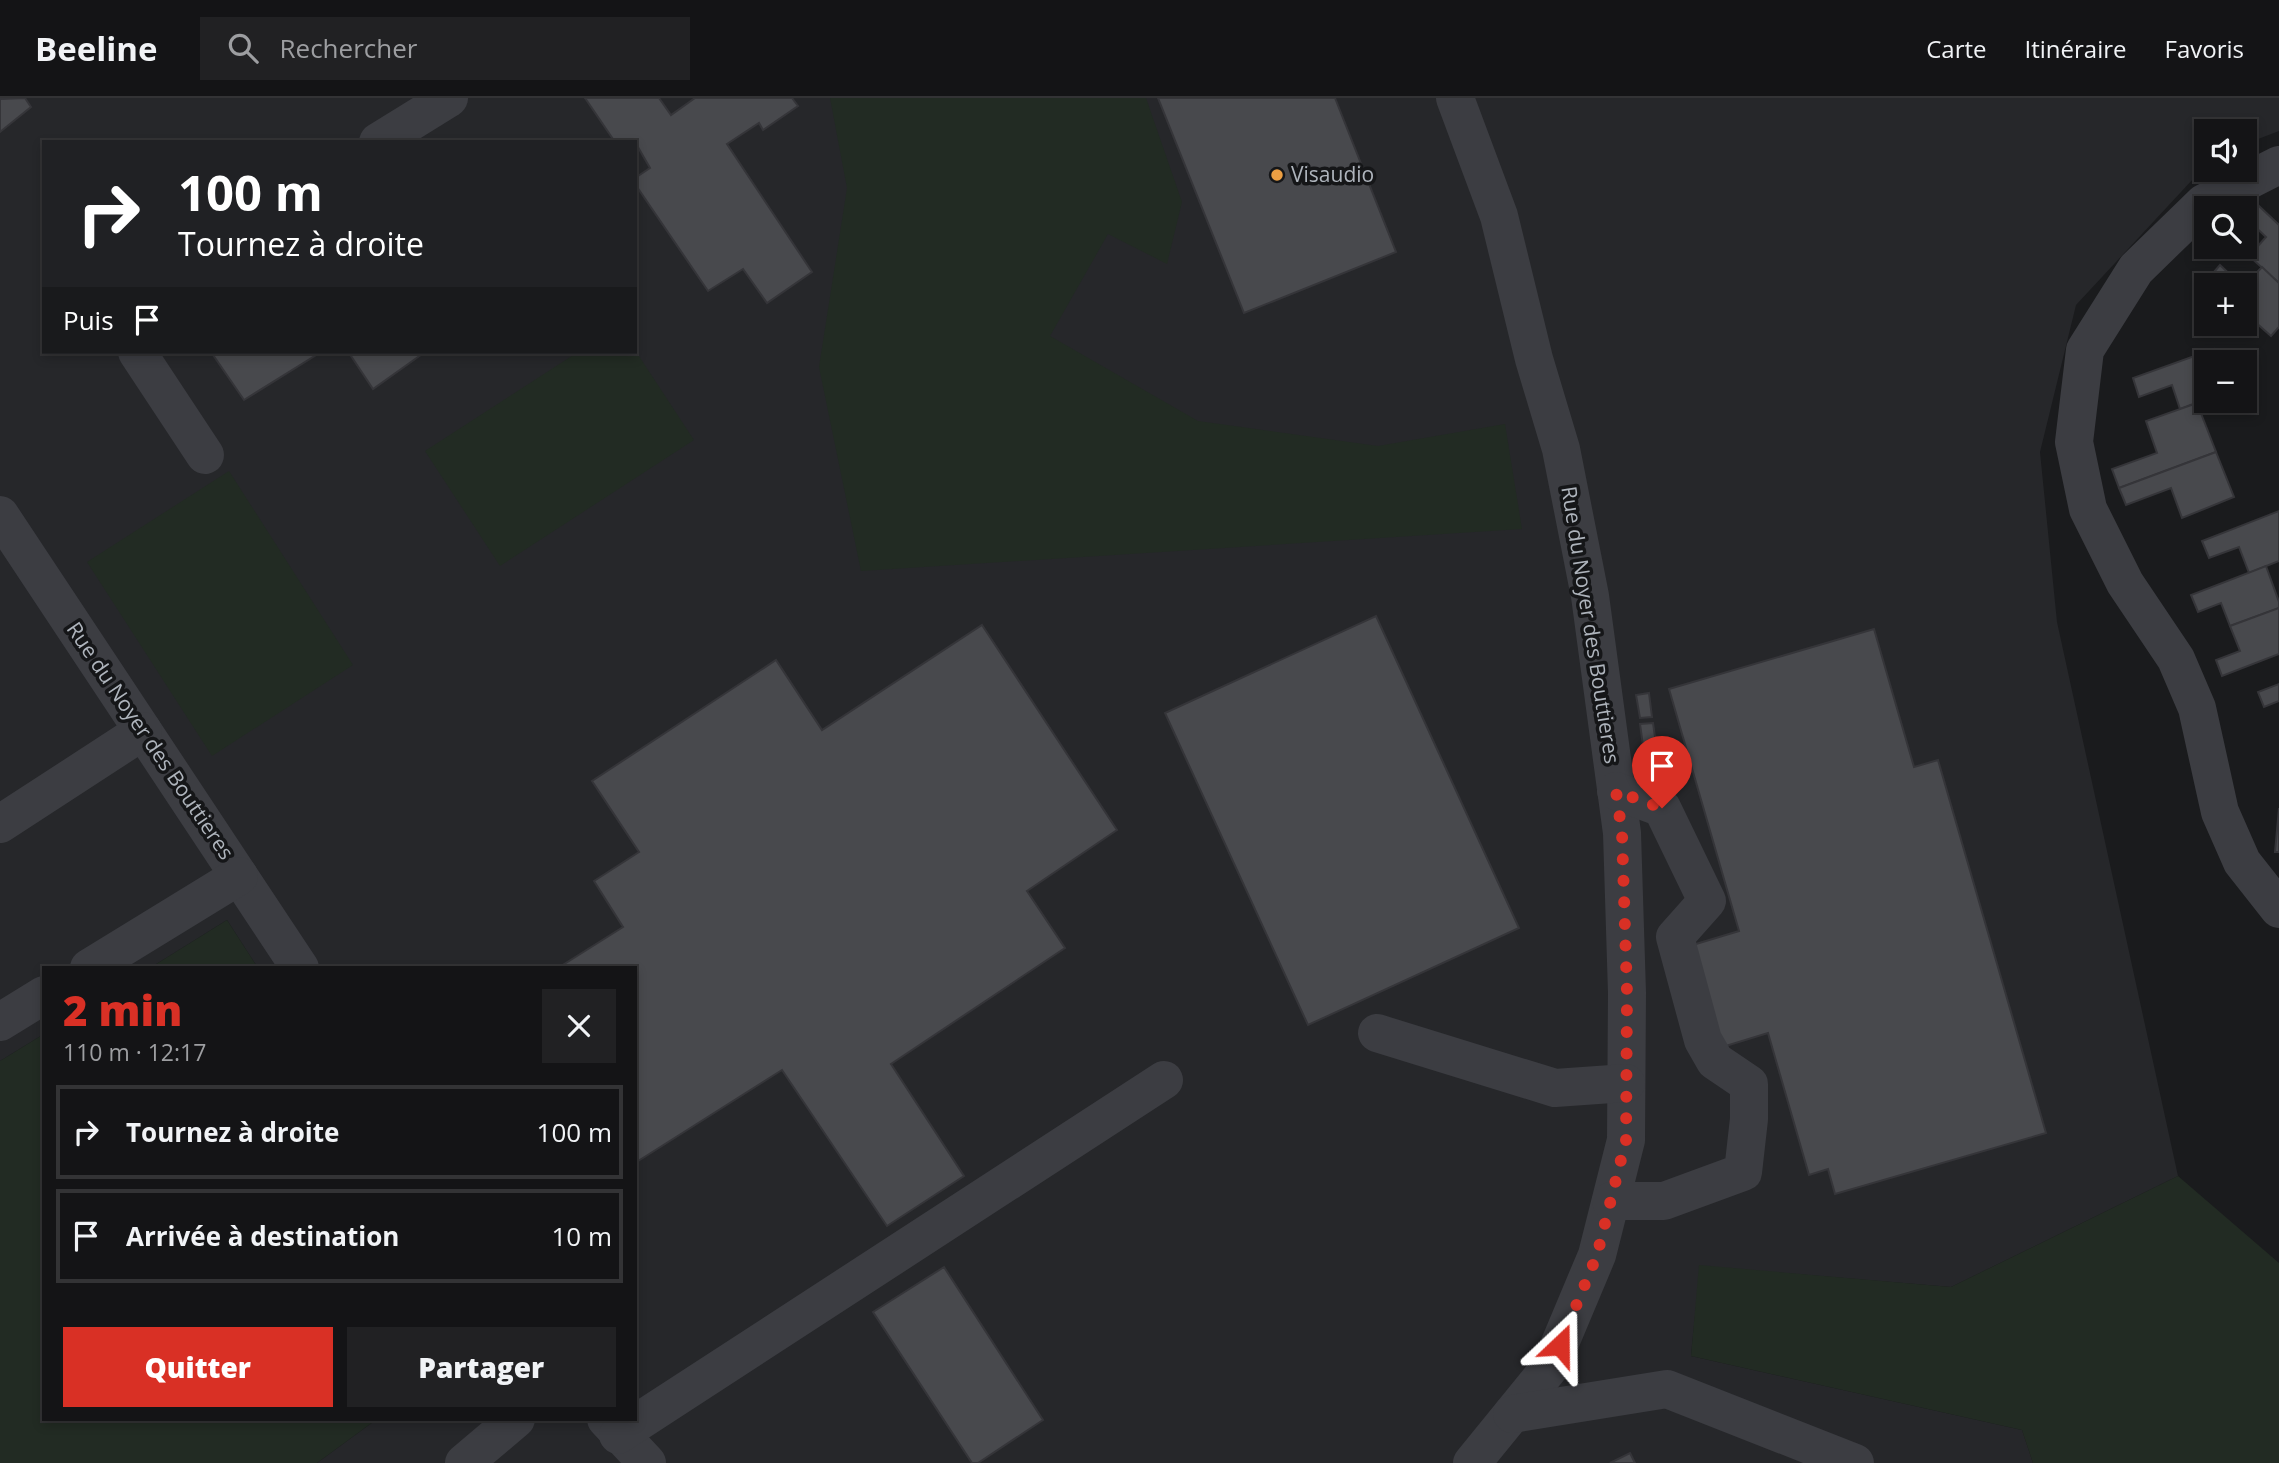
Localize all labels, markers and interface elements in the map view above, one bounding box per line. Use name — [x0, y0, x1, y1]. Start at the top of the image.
search box — [200, 17, 690, 80]
text: Beeline — [35, 26, 158, 71]
icon: search — [224, 29, 262, 67]
text: Rechercher — [280, 30, 417, 66]
text: Carte — [1926, 32, 1987, 65]
text: Itinéraire — [2025, 32, 2127, 65]
text: Favoris — [2165, 32, 2244, 65]
map controls — [2194, 119, 2257, 413]
button: sound — [2194, 119, 2257, 182]
text: 100 m — [178, 159, 323, 225]
place label: Visaudio — [1291, 160, 1374, 188]
marker: Visaudio — [1269, 167, 1285, 183]
icon: right — [63, 168, 154, 259]
button: search — [2194, 196, 2257, 259]
text: Tournez à droite — [178, 222, 424, 265]
button: + — [2194, 273, 2257, 336]
icon: arrive — [128, 301, 166, 339]
text: Puis — [63, 302, 114, 338]
button: − — [2194, 350, 2257, 413]
street label: Rue du Noyer des Bouttieres — [1555, 484, 1627, 766]
street label: Rue du Noyer des Bouttieres — [61, 616, 241, 865]
pin — [1632, 736, 1692, 808]
icon: arrive — [1643, 747, 1681, 785]
text: 2 min — [63, 981, 182, 1038]
button: close — [542, 989, 616, 1063]
text: 110 m · 12:17 — [63, 1036, 206, 1068]
icon: right — [67, 1113, 105, 1151]
text: Tournez à droite — [126, 1114, 339, 1150]
text: 100 m — [537, 1114, 612, 1150]
icon: arrive — [67, 1217, 105, 1255]
text: Arrivée à destination — [126, 1218, 399, 1254]
text: 10 m — [551, 1218, 612, 1254]
position arrow — [1523, 1308, 1597, 1382]
button: Quitter — [63, 1327, 333, 1407]
button: Partager — [347, 1327, 616, 1407]

